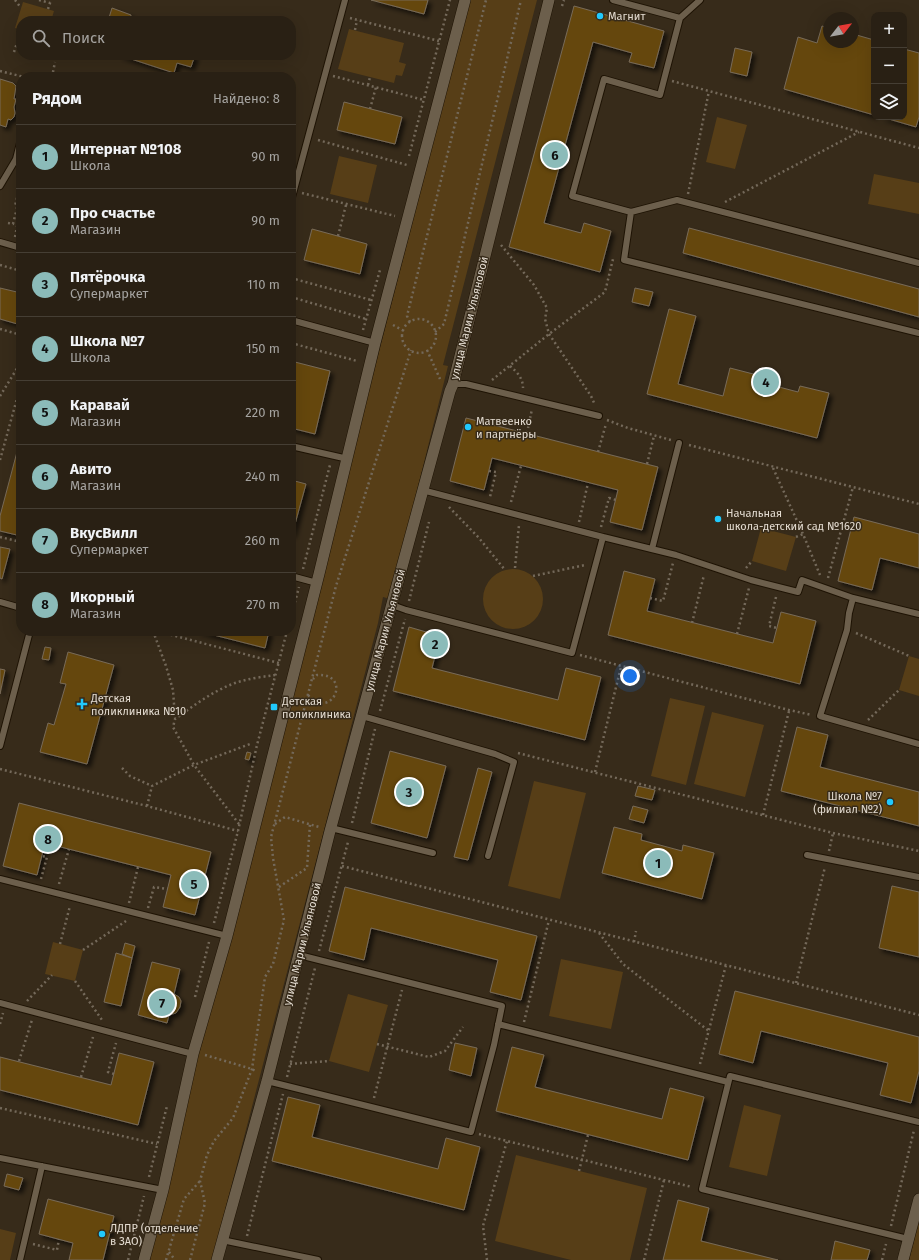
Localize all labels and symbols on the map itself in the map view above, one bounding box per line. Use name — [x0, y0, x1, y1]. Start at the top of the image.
place label: Магнит — [608, 10, 645, 23]
marker: Магнит — [595, 11, 605, 21]
north arrow — [823, 12, 859, 48]
pin: 6 — [542, 140, 568, 170]
street label: улица Марии Ульяновой — [448, 255, 491, 381]
pin: 4 — [753, 367, 779, 397]
place label: Матвеенко и партнёры — [476, 415, 536, 441]
marker: Матвеенко и партнёры — [463, 422, 473, 432]
place label: Начальная школа-детский сад №1620 — [726, 507, 861, 533]
marker: Начальная школа-детский сад №1620 — [713, 514, 723, 524]
street label: улица Марии Ульяновой — [363, 567, 408, 693]
pin: 2 — [422, 629, 448, 659]
your location — [620, 666, 640, 686]
place label: Детская поликлиника №10 — [90, 692, 186, 718]
place label: Детская поликлиника — [281, 695, 351, 721]
marker: Детская поликлиника №10 — [76, 698, 88, 710]
marker: Детская поликлиника — [269, 702, 279, 712]
pin: 3 — [396, 777, 422, 807]
place label: Школа №7 (филиал №2) — [813, 790, 882, 816]
marker: Школа №7 (филиал №2) — [885, 797, 895, 807]
pin: 8 — [35, 824, 61, 854]
pin: 1 — [645, 848, 671, 878]
pin: 5 — [181, 869, 207, 899]
street label: улица Марии Ульяновой — [281, 881, 324, 1007]
pin: 7 — [149, 988, 175, 1018]
place label: ЛДПР (отделение в ЗАО) — [110, 1222, 198, 1248]
marker: ЛДПР (отделение в ЗАО) — [97, 1229, 107, 1239]

